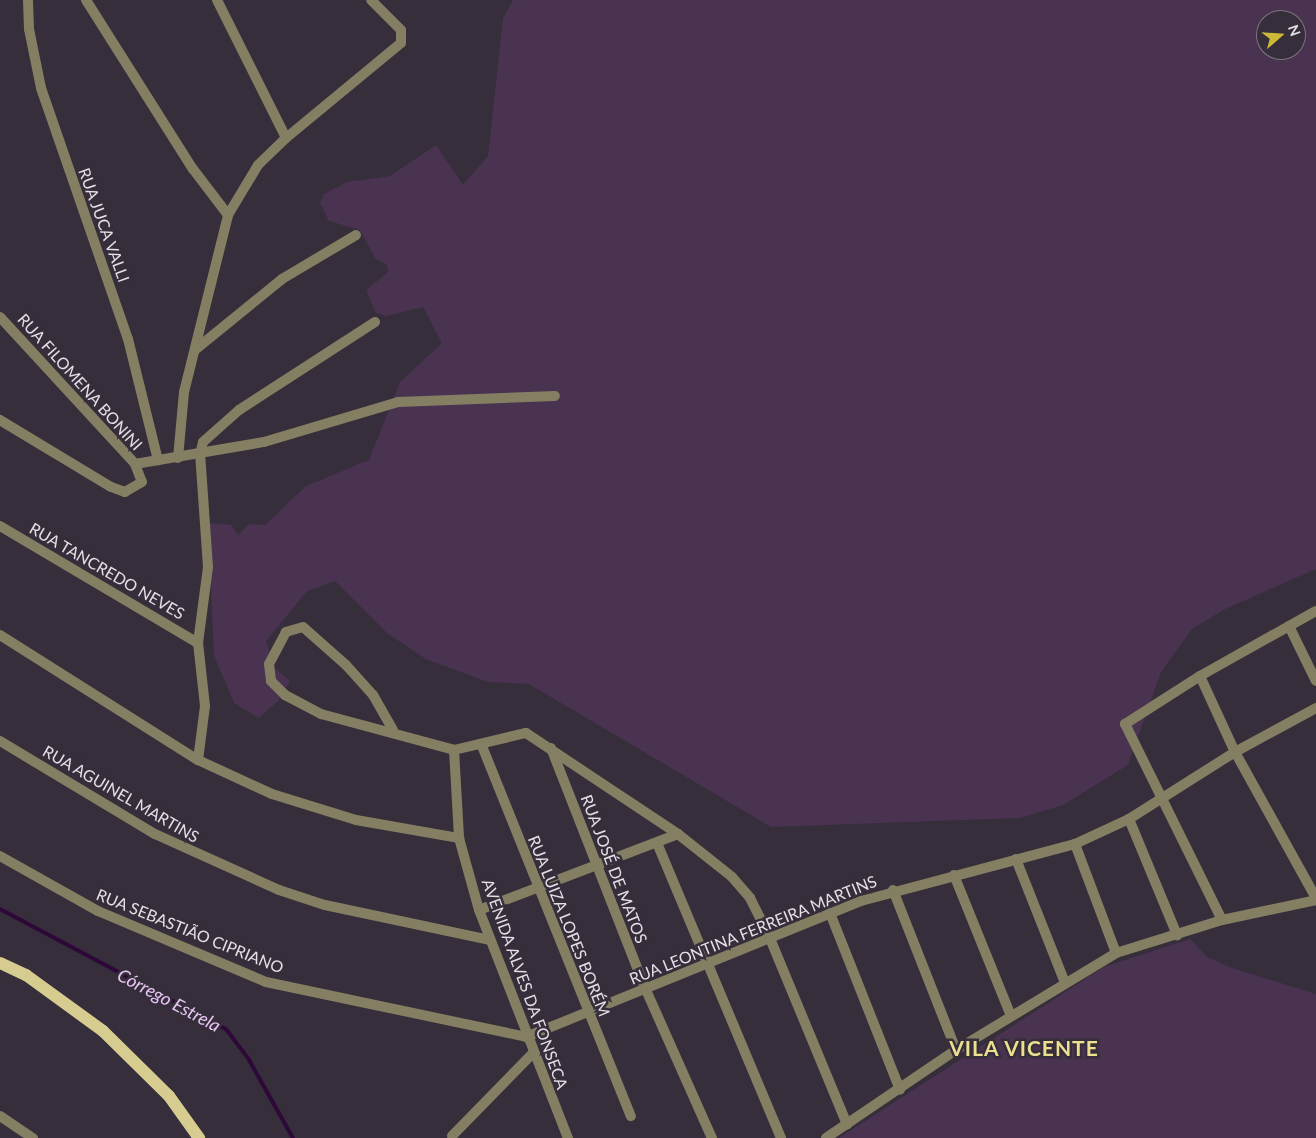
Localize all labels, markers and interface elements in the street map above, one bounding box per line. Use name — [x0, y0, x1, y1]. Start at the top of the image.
north arrow — [1256, 10, 1306, 60]
text: N — [1285, 22, 1305, 38]
street label: RUA JUCA VALLI — [74, 164, 134, 286]
street label: RUA FILOMENA BONINI — [13, 309, 147, 455]
street label: RUA TANCREDO NEVES — [26, 518, 188, 624]
street label: RUA AGUINEL MARTINS — [39, 741, 203, 847]
street label: RUA JOSÉ DE MATOS — [577, 792, 651, 946]
street label: RUA LUIZA LOPES BORÉM — [524, 832, 614, 1020]
street label: RUA LEONTINA FERREIRA MARTINS — [626, 871, 880, 989]
street label: AVENIDA ALVES DA FONSECA — [478, 875, 572, 1093]
street label: RUA SEBASTIÃO CIPRIANO — [93, 885, 287, 977]
water label: Córrego Estrela — [114, 964, 224, 1036]
district label: VILA VICENTE — [947, 1035, 1101, 1061]

